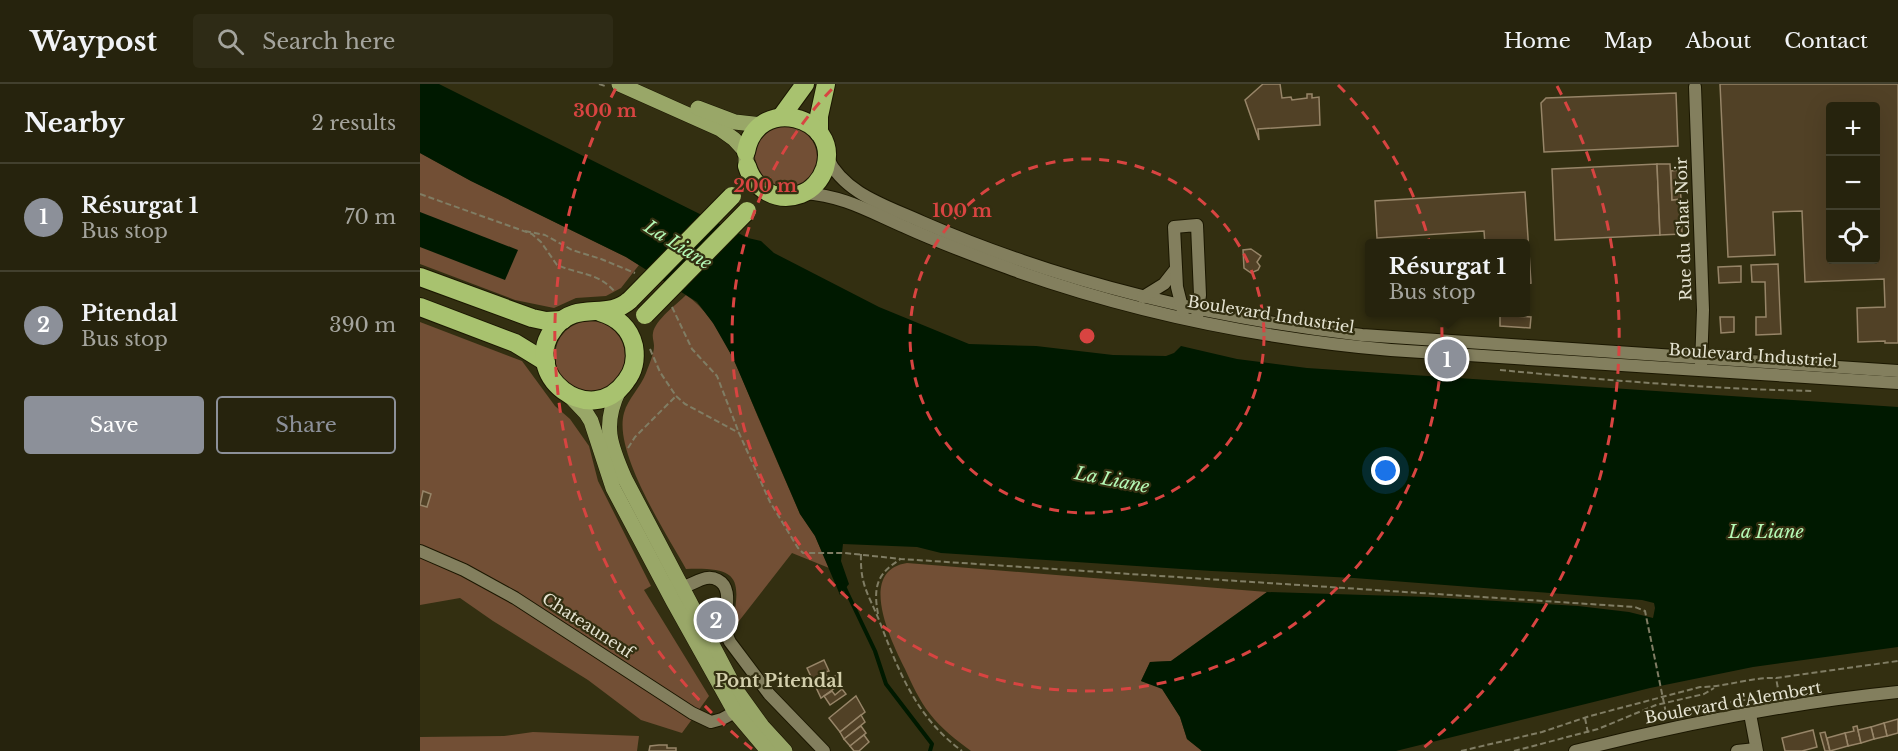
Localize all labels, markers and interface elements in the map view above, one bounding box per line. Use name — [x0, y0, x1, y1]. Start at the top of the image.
search box — [193, 14, 613, 68]
text: Waypost — [30, 24, 157, 59]
icon: search — [214, 25, 247, 58]
text: Search here — [262, 28, 395, 55]
text: Home — [1504, 28, 1571, 54]
text: Map — [1604, 28, 1652, 54]
text: About — [1685, 28, 1751, 54]
text: Contact — [1784, 28, 1868, 54]
text: 300 m — [573, 100, 637, 122]
map controls — [1826, 102, 1880, 264]
button: + — [1826, 102, 1880, 156]
text: Nearby — [24, 107, 125, 139]
text: 2 results — [312, 111, 396, 135]
street label: Rue du Chat Noir — [1670, 156, 1696, 301]
button: − — [1826, 156, 1880, 210]
text: 200 m — [733, 175, 797, 197]
text: Résurgat 1 — [81, 192, 198, 219]
text: 100 m — [932, 200, 992, 222]
text: 1 — [39, 205, 48, 229]
text: 70 m — [344, 205, 396, 229]
button: locate — [1826, 210, 1880, 264]
water label: La Liane — [639, 215, 716, 274]
text: Bus stop — [81, 219, 168, 243]
popup — [1365, 239, 1530, 317]
text: Résurgat 1 — [1389, 253, 1506, 280]
text: Bus stop — [1389, 280, 1476, 304]
street label: Boulevard Industriel — [1186, 291, 1356, 337]
text: Pitendal — [81, 300, 178, 327]
text: 2 — [37, 313, 50, 337]
text: 390 m — [329, 313, 396, 337]
centre of rings — [1077, 326, 1097, 346]
text: Bus stop — [81, 327, 168, 351]
pin: 1 — [1428, 336, 1466, 382]
street label: Boulevard Industriel — [1668, 339, 1838, 371]
button: Save — [24, 396, 204, 454]
button: Share — [216, 396, 396, 454]
your location — [1371, 456, 1400, 485]
water label: La Liane — [1072, 462, 1151, 498]
water label: La Liane — [1727, 521, 1804, 543]
street label: Chateauneuf — [539, 588, 639, 663]
pin: 2 — [696, 598, 736, 642]
district label: Pont Pitendal — [715, 670, 844, 692]
street label: Boulevard d'Alembert — [1643, 677, 1823, 727]

